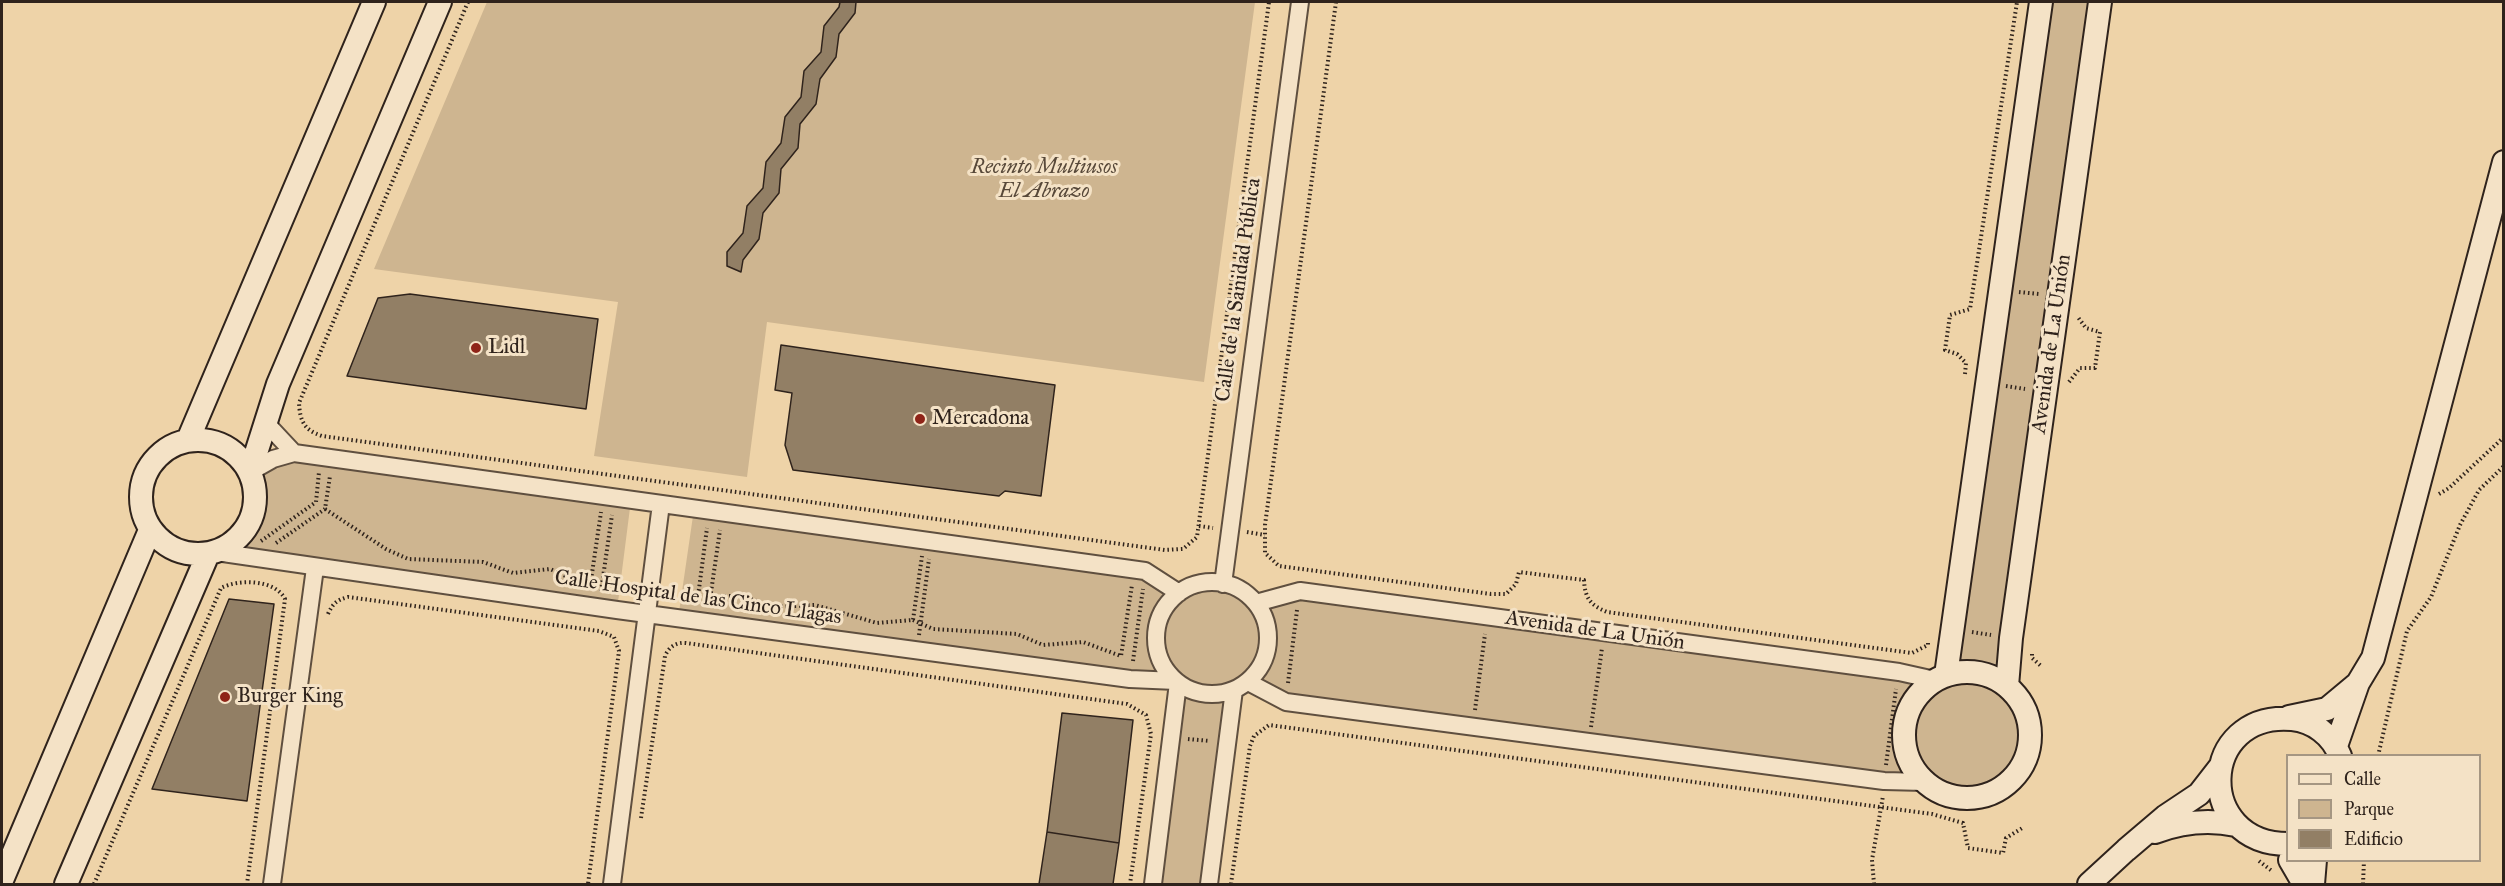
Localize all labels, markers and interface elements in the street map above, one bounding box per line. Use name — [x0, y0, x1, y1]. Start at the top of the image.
park label: Recinto Multiusos El Abrazo — [971, 155, 1117, 205]
street label: Calle de la Sanidad Pública — [1211, 177, 1267, 403]
street label: Avenida de La Unión — [2027, 253, 2077, 435]
place label: Lidl — [488, 335, 525, 361]
marker: Lidl — [469, 341, 483, 355]
place label: Mercadona — [932, 406, 1029, 432]
marker: Mercadona — [913, 412, 927, 426]
street label: Calle Hospital de las Cinco Llagas — [553, 565, 843, 631]
street label: Avenida de La Unión — [1504, 606, 1686, 656]
place label: Burger King — [237, 684, 343, 710]
marker: Burger King — [218, 690, 232, 704]
legend — [2286, 754, 2481, 862]
text: Calle — [2344, 768, 2381, 790]
text: Parque — [2344, 798, 2394, 820]
text: Edificio — [2344, 828, 2403, 850]

